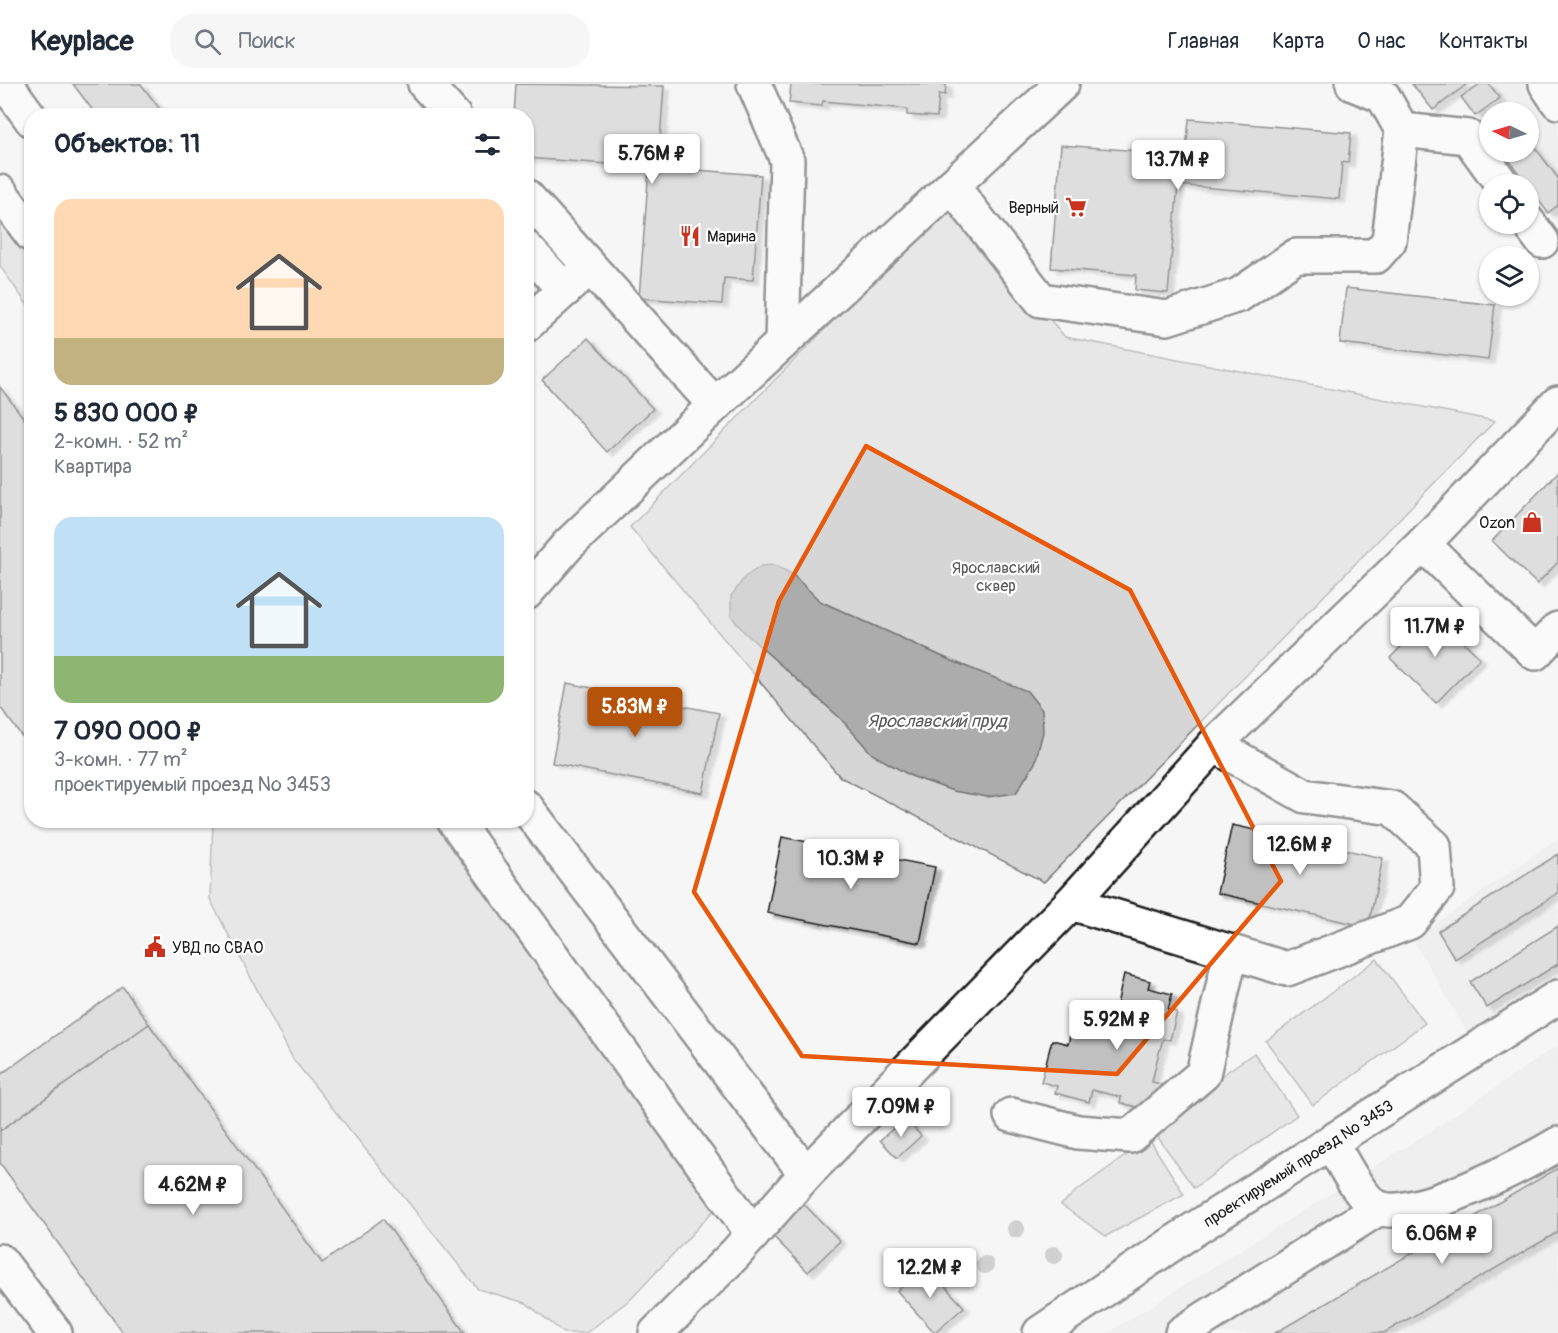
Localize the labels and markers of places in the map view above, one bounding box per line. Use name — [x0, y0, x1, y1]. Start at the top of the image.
pin: 5.76M ₽ — [597, 134, 707, 185]
pin: 13.7M ₽ — [1123, 140, 1233, 191]
supermarket icon: Верный — [1064, 195, 1088, 219]
place label: Верный — [1009, 198, 1059, 218]
restaurant icon: Марина — [678, 224, 702, 248]
place label: Марина — [707, 227, 756, 247]
shop icon: Ozon — [1520, 510, 1544, 534]
place label: Ozon — [1479, 513, 1515, 533]
pin: 11.7M ₽ — [1380, 607, 1490, 658]
pin: 5.83M ₽ — [580, 687, 690, 738]
pin: 12.6M ₽ — [1245, 825, 1355, 876]
pin: 10.3M ₽ — [796, 839, 906, 890]
public building icon: УВД по СВАО — [143, 935, 167, 959]
place label: УВД по СВАО — [172, 938, 263, 958]
pin: 5.92M ₽ — [1062, 1000, 1172, 1051]
pin: 7.09M ₽ — [846, 1087, 956, 1138]
pin: 4.62M ₽ — [138, 1165, 248, 1216]
pin: 6.06M ₽ — [1387, 1214, 1497, 1265]
pin: 12.2M ₽ — [875, 1248, 985, 1299]

